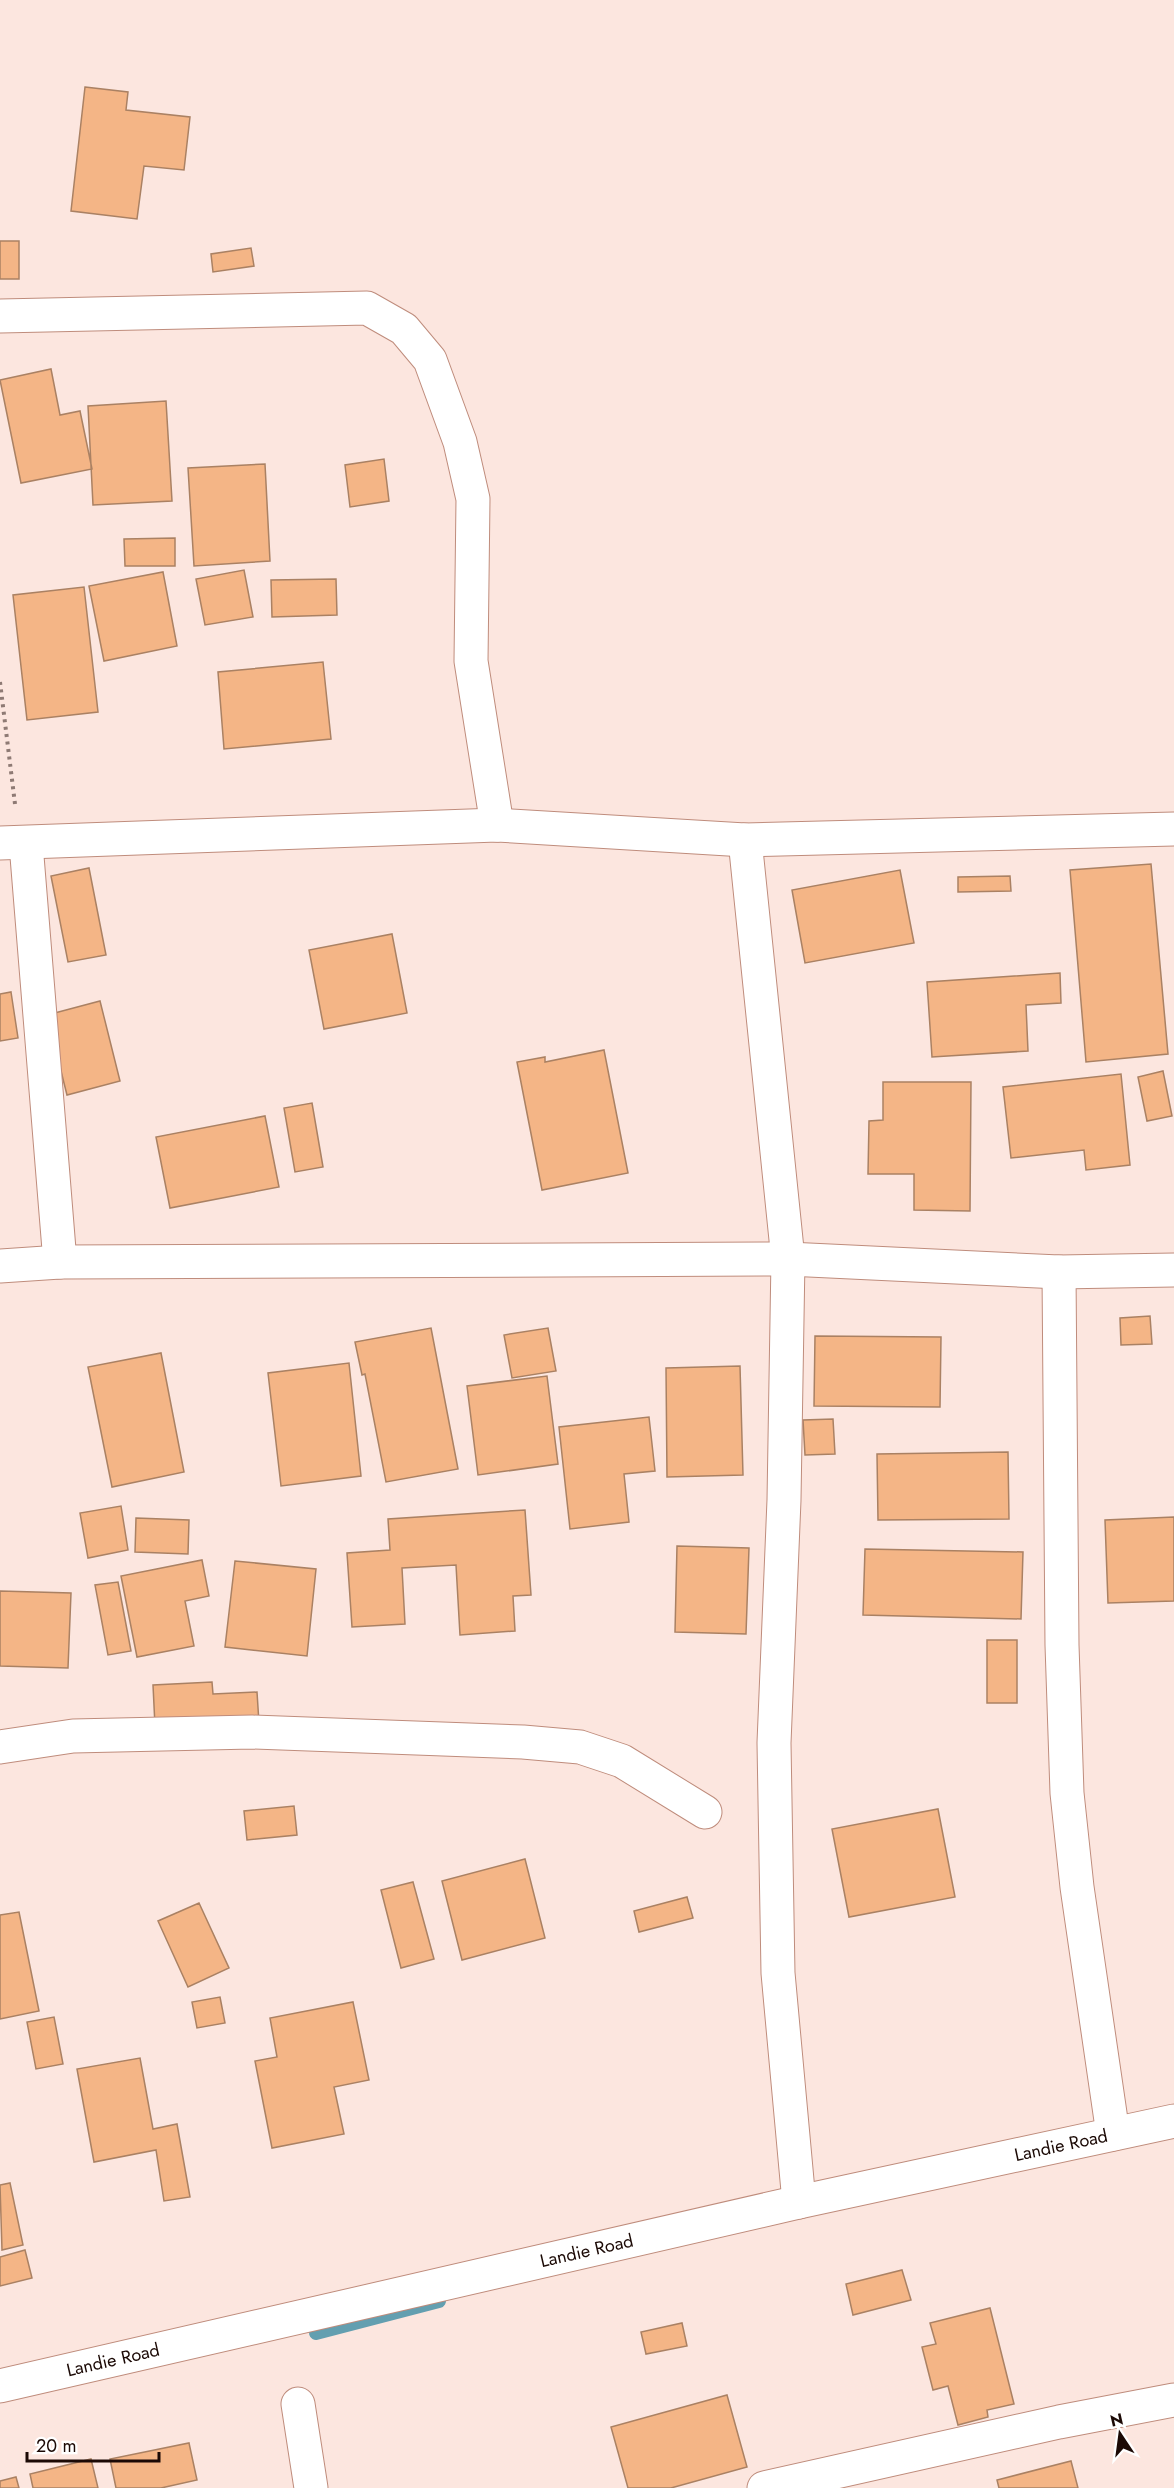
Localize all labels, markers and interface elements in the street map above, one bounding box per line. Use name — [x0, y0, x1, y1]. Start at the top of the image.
street label: Landie Road — [1012, 2123, 1110, 2168]
street label: Landie Road — [538, 2228, 636, 2274]
street label: Landie Road — [64, 2337, 162, 2383]
north arrow — [1090, 2404, 1150, 2464]
text: N — [1108, 2407, 1126, 2433]
scale bar — [27, 2425, 159, 2463]
text: 20 m — [36, 2433, 76, 2459]

